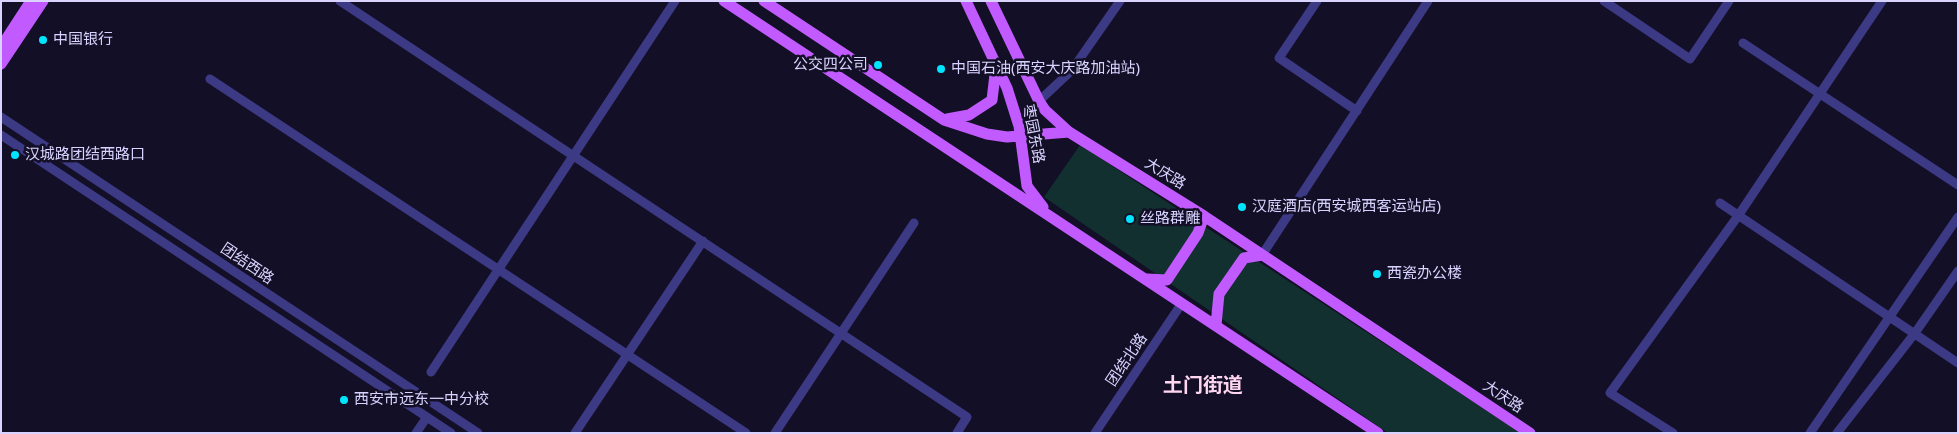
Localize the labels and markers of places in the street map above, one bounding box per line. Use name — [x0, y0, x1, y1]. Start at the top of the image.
place label: 中国银行 — [53, 31, 113, 49]
marker: 中国银行 — [37, 34, 49, 46]
place label: 公交四公司 — [793, 56, 868, 74]
marker: 公交四公司 — [872, 59, 884, 71]
place label: 中国石油(西安大庆路加油站) — [951, 60, 1140, 78]
marker: 中国石油(西安大庆路加油站) — [935, 63, 947, 75]
place label: 汉城路团结西路口 — [25, 146, 145, 164]
marker: 汉城路团结西路口 — [9, 149, 21, 161]
place label: 汉庭酒店(西安城西客运站店) — [1252, 198, 1441, 216]
marker: 汉庭酒店(西安城西客运站店) — [1236, 201, 1248, 213]
place label: 丝路群雕 — [1140, 210, 1200, 228]
marker: 丝路群雕 — [1124, 213, 1136, 225]
place label: 西瓷办公楼 — [1387, 265, 1462, 283]
marker: 西瓷办公楼 — [1371, 268, 1383, 280]
place label: 西安市远东一中分校 — [354, 391, 489, 409]
marker: 西安市远东一中分校 — [338, 394, 350, 406]

